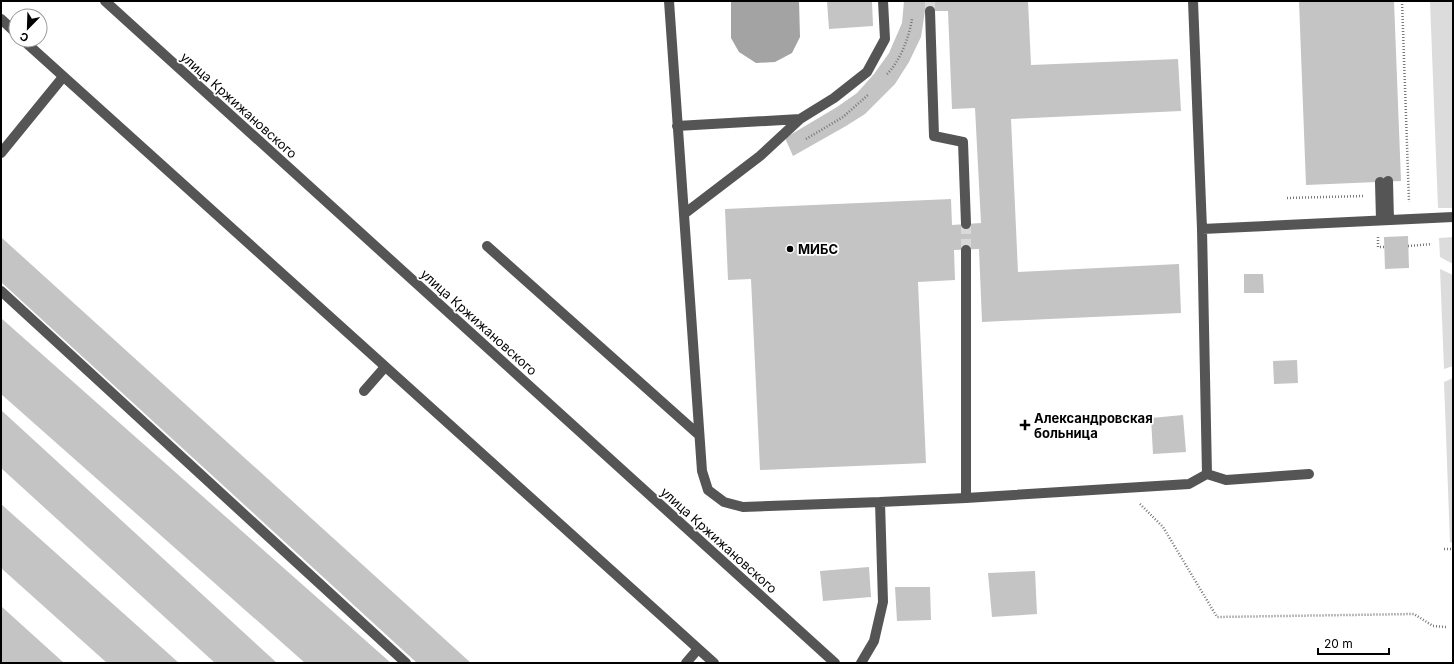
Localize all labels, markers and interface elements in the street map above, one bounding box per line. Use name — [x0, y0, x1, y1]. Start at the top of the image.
north arrow — [8, 8, 48, 48]
text: С — [18, 29, 31, 45]
street label: улица Кржижановского — [177, 48, 301, 162]
place label: МИБС — [798, 241, 838, 257]
marker: МИБС — [785, 244, 795, 254]
street label: улица Кржижановского — [417, 265, 541, 379]
place label: Александровская больница — [1034, 410, 1153, 441]
marker: Александровская больница — [1019, 419, 1031, 431]
street label: улица Кржижановского — [657, 483, 781, 597]
scale bar — [1318, 630, 1389, 656]
text: 20 m — [1324, 636, 1353, 651]

